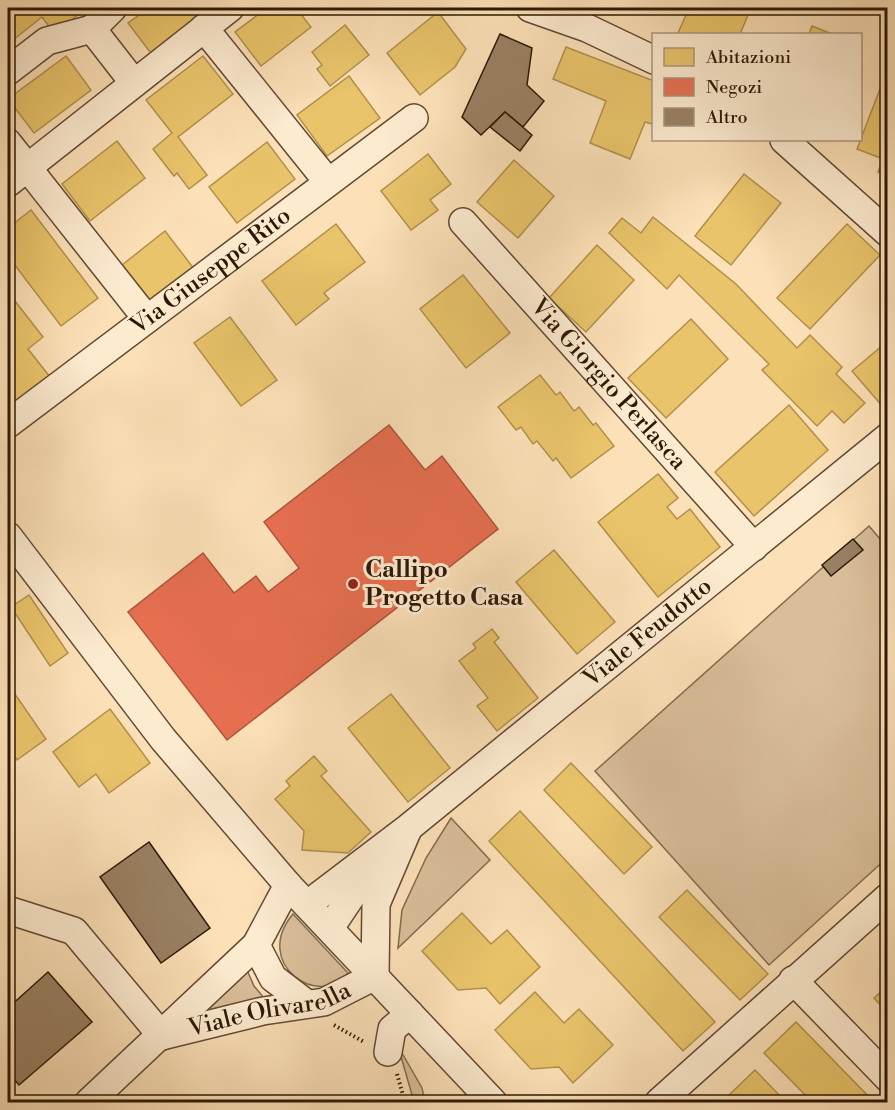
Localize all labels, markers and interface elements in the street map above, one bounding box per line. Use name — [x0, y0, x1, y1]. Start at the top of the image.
legend — [652, 33, 862, 141]
text: Abitazioni — [705, 46, 791, 69]
text: Negozi — [706, 76, 762, 99]
text: Altro — [705, 106, 748, 129]
street label: Via Giuseppe Rito — [124, 201, 297, 342]
street label: Via Giorgio Perlasca — [523, 292, 694, 477]
place label: Callipo Progetto Casa — [365, 555, 524, 613]
street label: Viale Feudotto — [577, 571, 718, 694]
marker: Callipo Progetto Casa — [346, 577, 360, 591]
street label: Viale Olivarella — [184, 975, 357, 1044]

